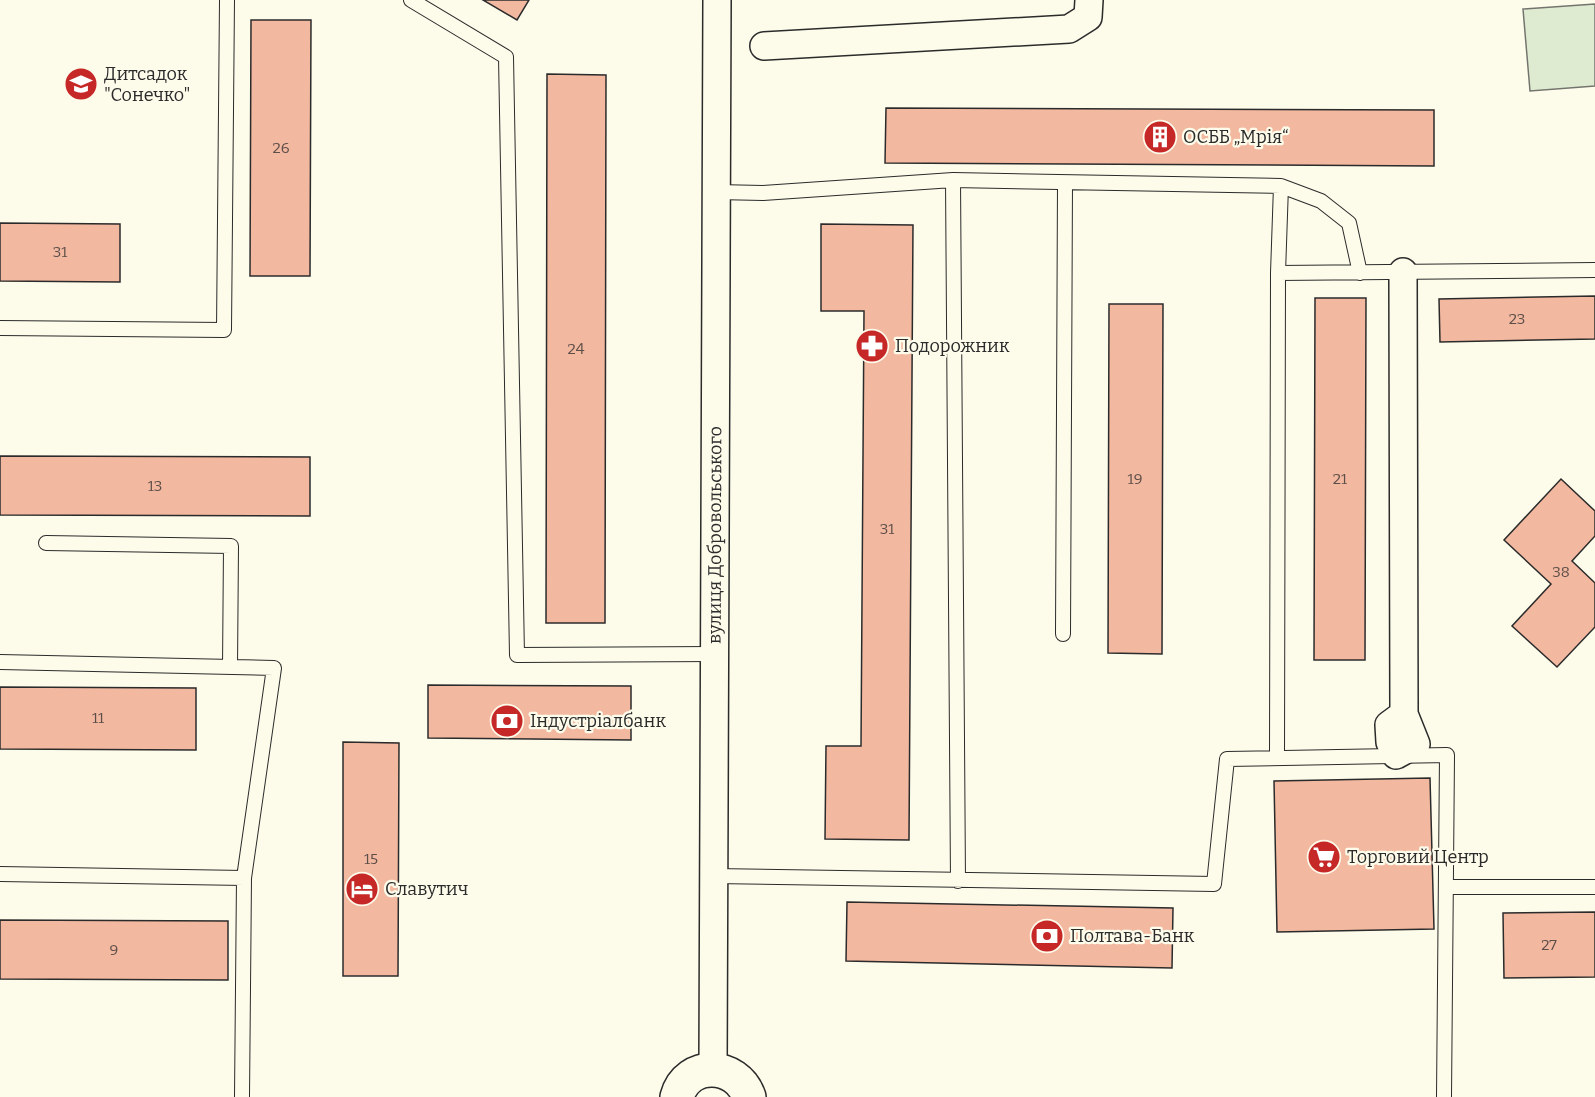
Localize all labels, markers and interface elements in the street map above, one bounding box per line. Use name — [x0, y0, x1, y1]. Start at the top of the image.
place label: Дитсадок "Сонечко" — [104, 63, 190, 106]
school or university icon: Дитсадок "Сонечко" — [63, 66, 99, 102]
building icon: ОСББ „Мрія“ — [1142, 119, 1178, 155]
place label: ОСББ „Мрія“ — [1183, 126, 1289, 148]
house number: 26 — [273, 139, 290, 157]
house number: 31 — [53, 243, 67, 261]
house number: 23 — [1509, 310, 1525, 328]
pharmacy icon: Подорожник — [854, 328, 890, 364]
place label: Подорожник — [895, 335, 1010, 357]
house number: 24 — [568, 340, 585, 358]
street label: вулиця Добровольського — [704, 426, 726, 644]
house number: 19 — [1128, 470, 1142, 488]
house number: 21 — [1333, 470, 1347, 488]
house number: 13 — [148, 477, 162, 495]
house number: 31 — [880, 520, 894, 538]
house number: 38 — [1552, 563, 1570, 581]
bank icon: Індустріалбанк — [489, 703, 525, 739]
house number: 11 — [92, 709, 104, 727]
place label: Індустріалбанк — [530, 710, 666, 732]
supermarket icon: Торговий Центр — [1306, 839, 1342, 875]
place label: Торговий Центр — [1347, 846, 1489, 868]
house number: 15 — [364, 850, 378, 868]
hotel icon: Славутич — [344, 871, 380, 907]
place label: Славутич — [385, 878, 468, 900]
bank icon: Полтава-Банк — [1029, 918, 1065, 954]
place label: Полтава-Банк — [1070, 925, 1195, 947]
house number: 27 — [1541, 936, 1557, 954]
house number: 9 — [110, 941, 118, 959]

